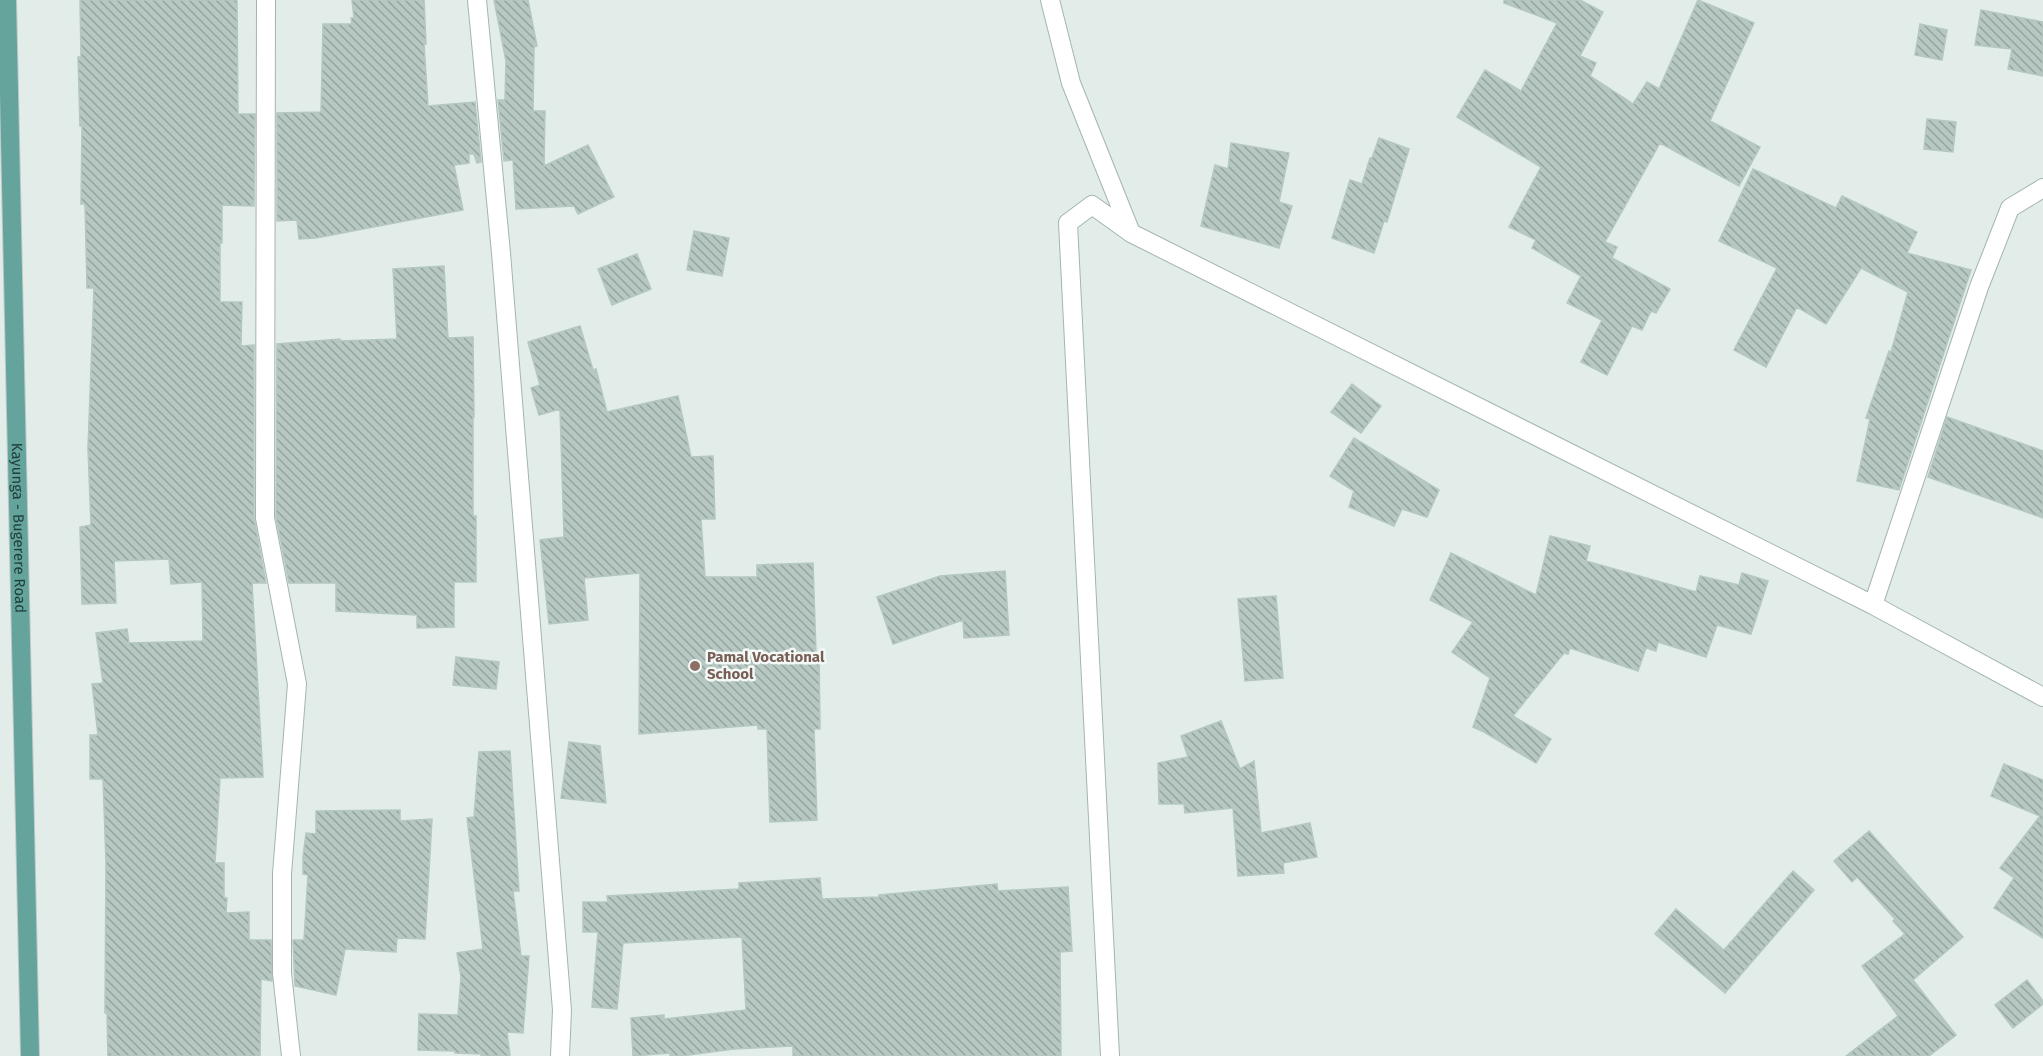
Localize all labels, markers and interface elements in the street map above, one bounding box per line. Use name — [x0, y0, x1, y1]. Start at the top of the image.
street label: Kayunga - Bugerere Road — [8, 442, 29, 613]
place label: Pamal Vocational School — [707, 648, 825, 683]
marker: Pamal Vocational School — [688, 659, 702, 673]

